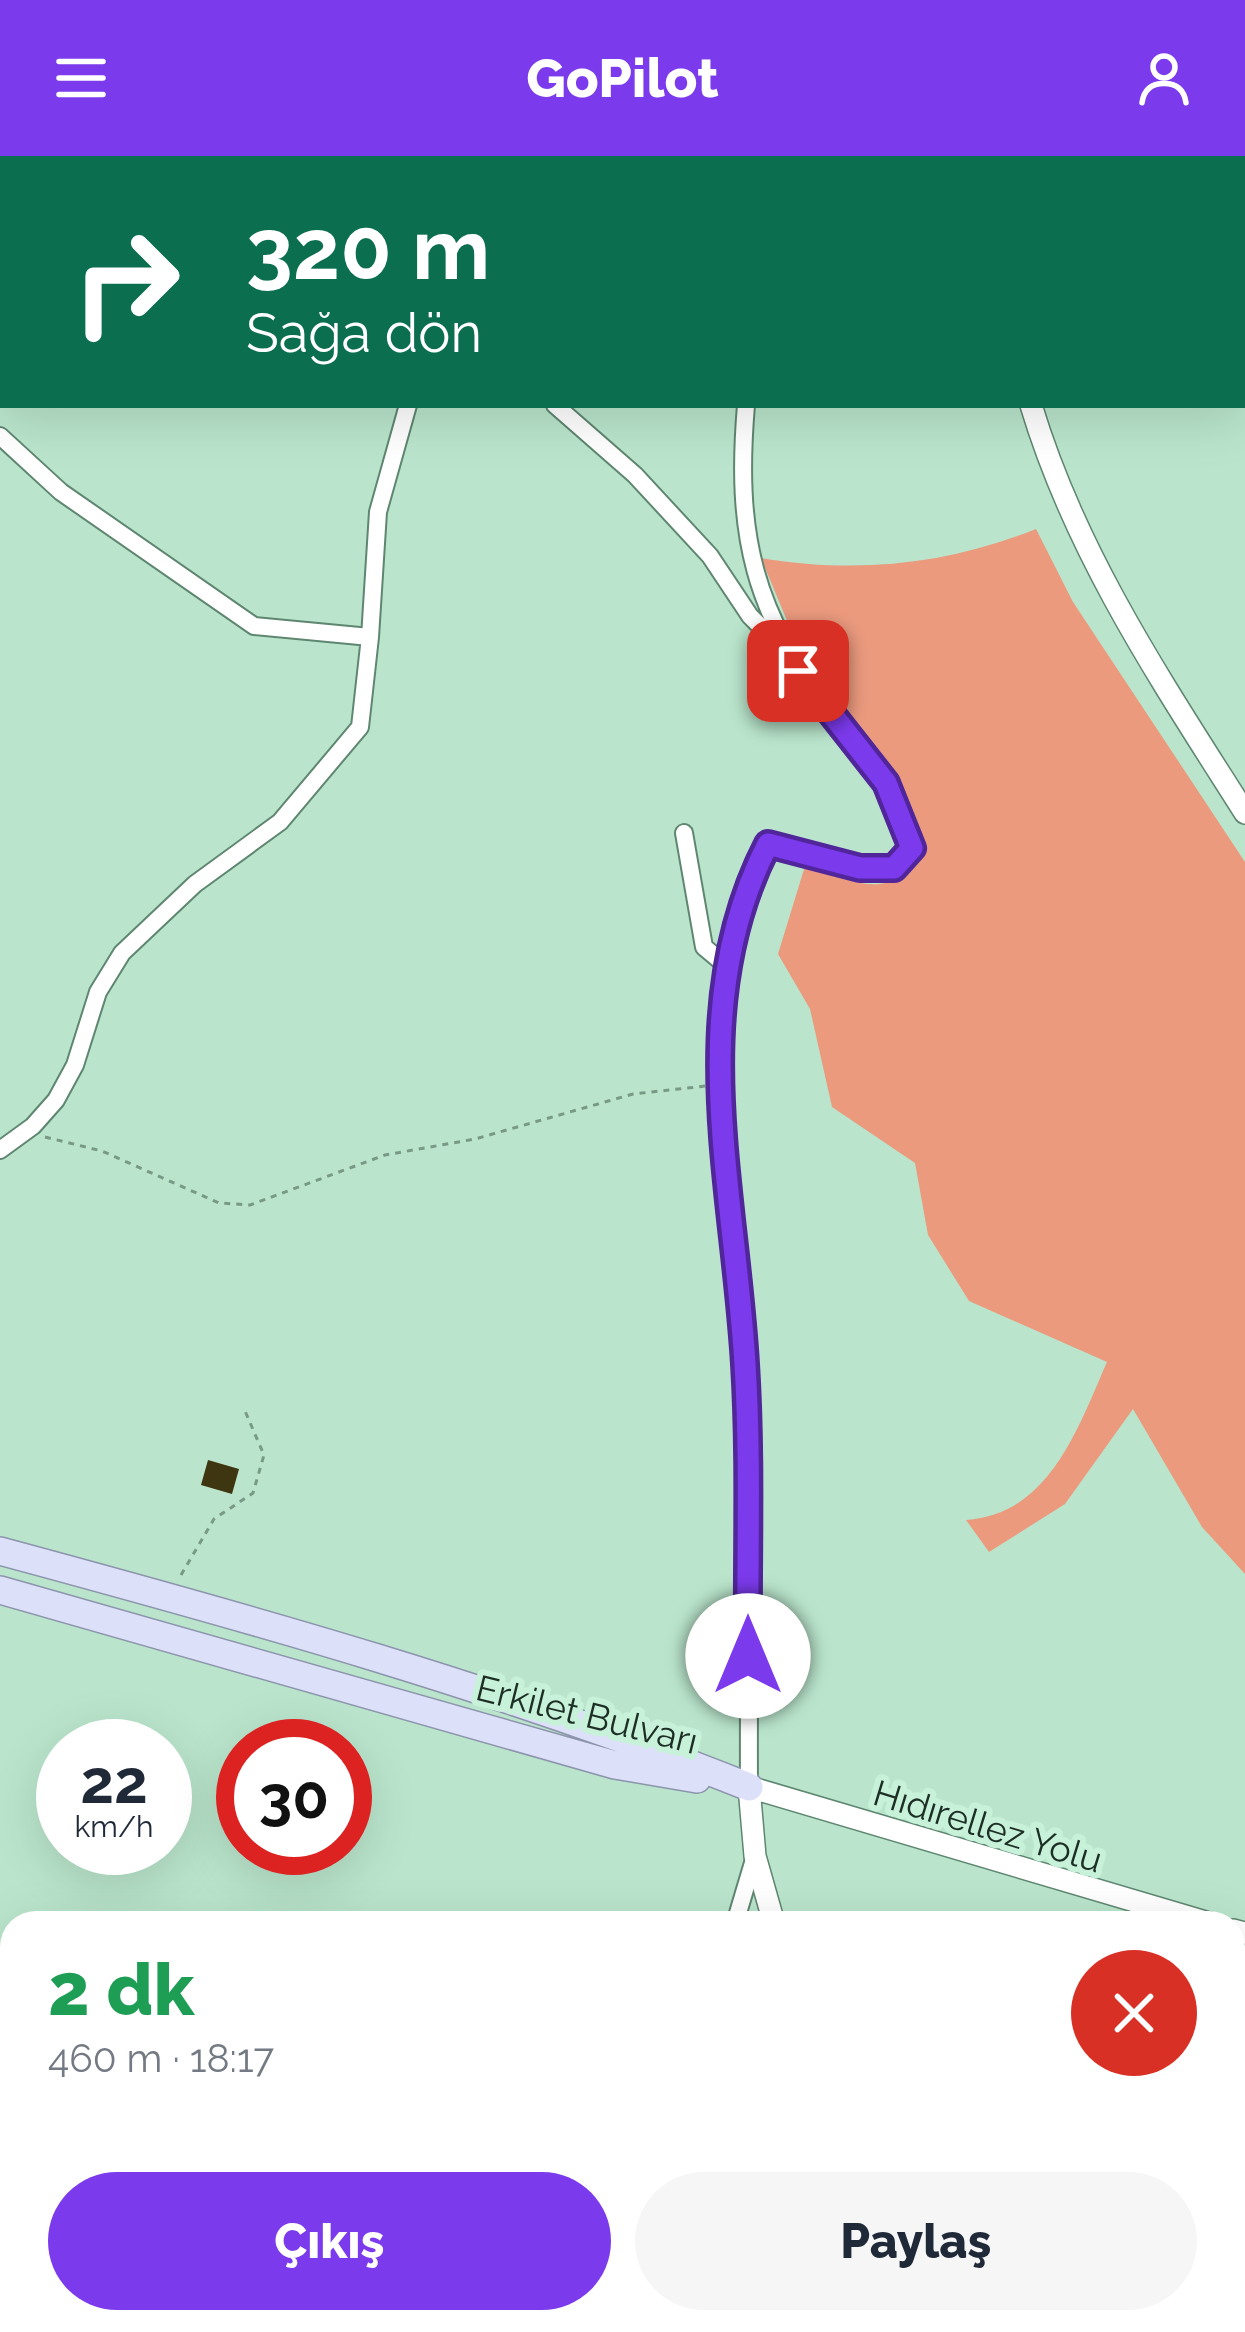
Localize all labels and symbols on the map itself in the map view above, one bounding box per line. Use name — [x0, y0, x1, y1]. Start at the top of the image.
pin — [747, 620, 849, 722]
position arrow — [685, 1593, 811, 1719]
street label: Erkilet Bulvarı — [472, 1666, 702, 1762]
speed limit sign: 30 — [216, 1719, 372, 1875]
street label: Hıdırellez Yolu — [869, 1771, 1107, 1881]

